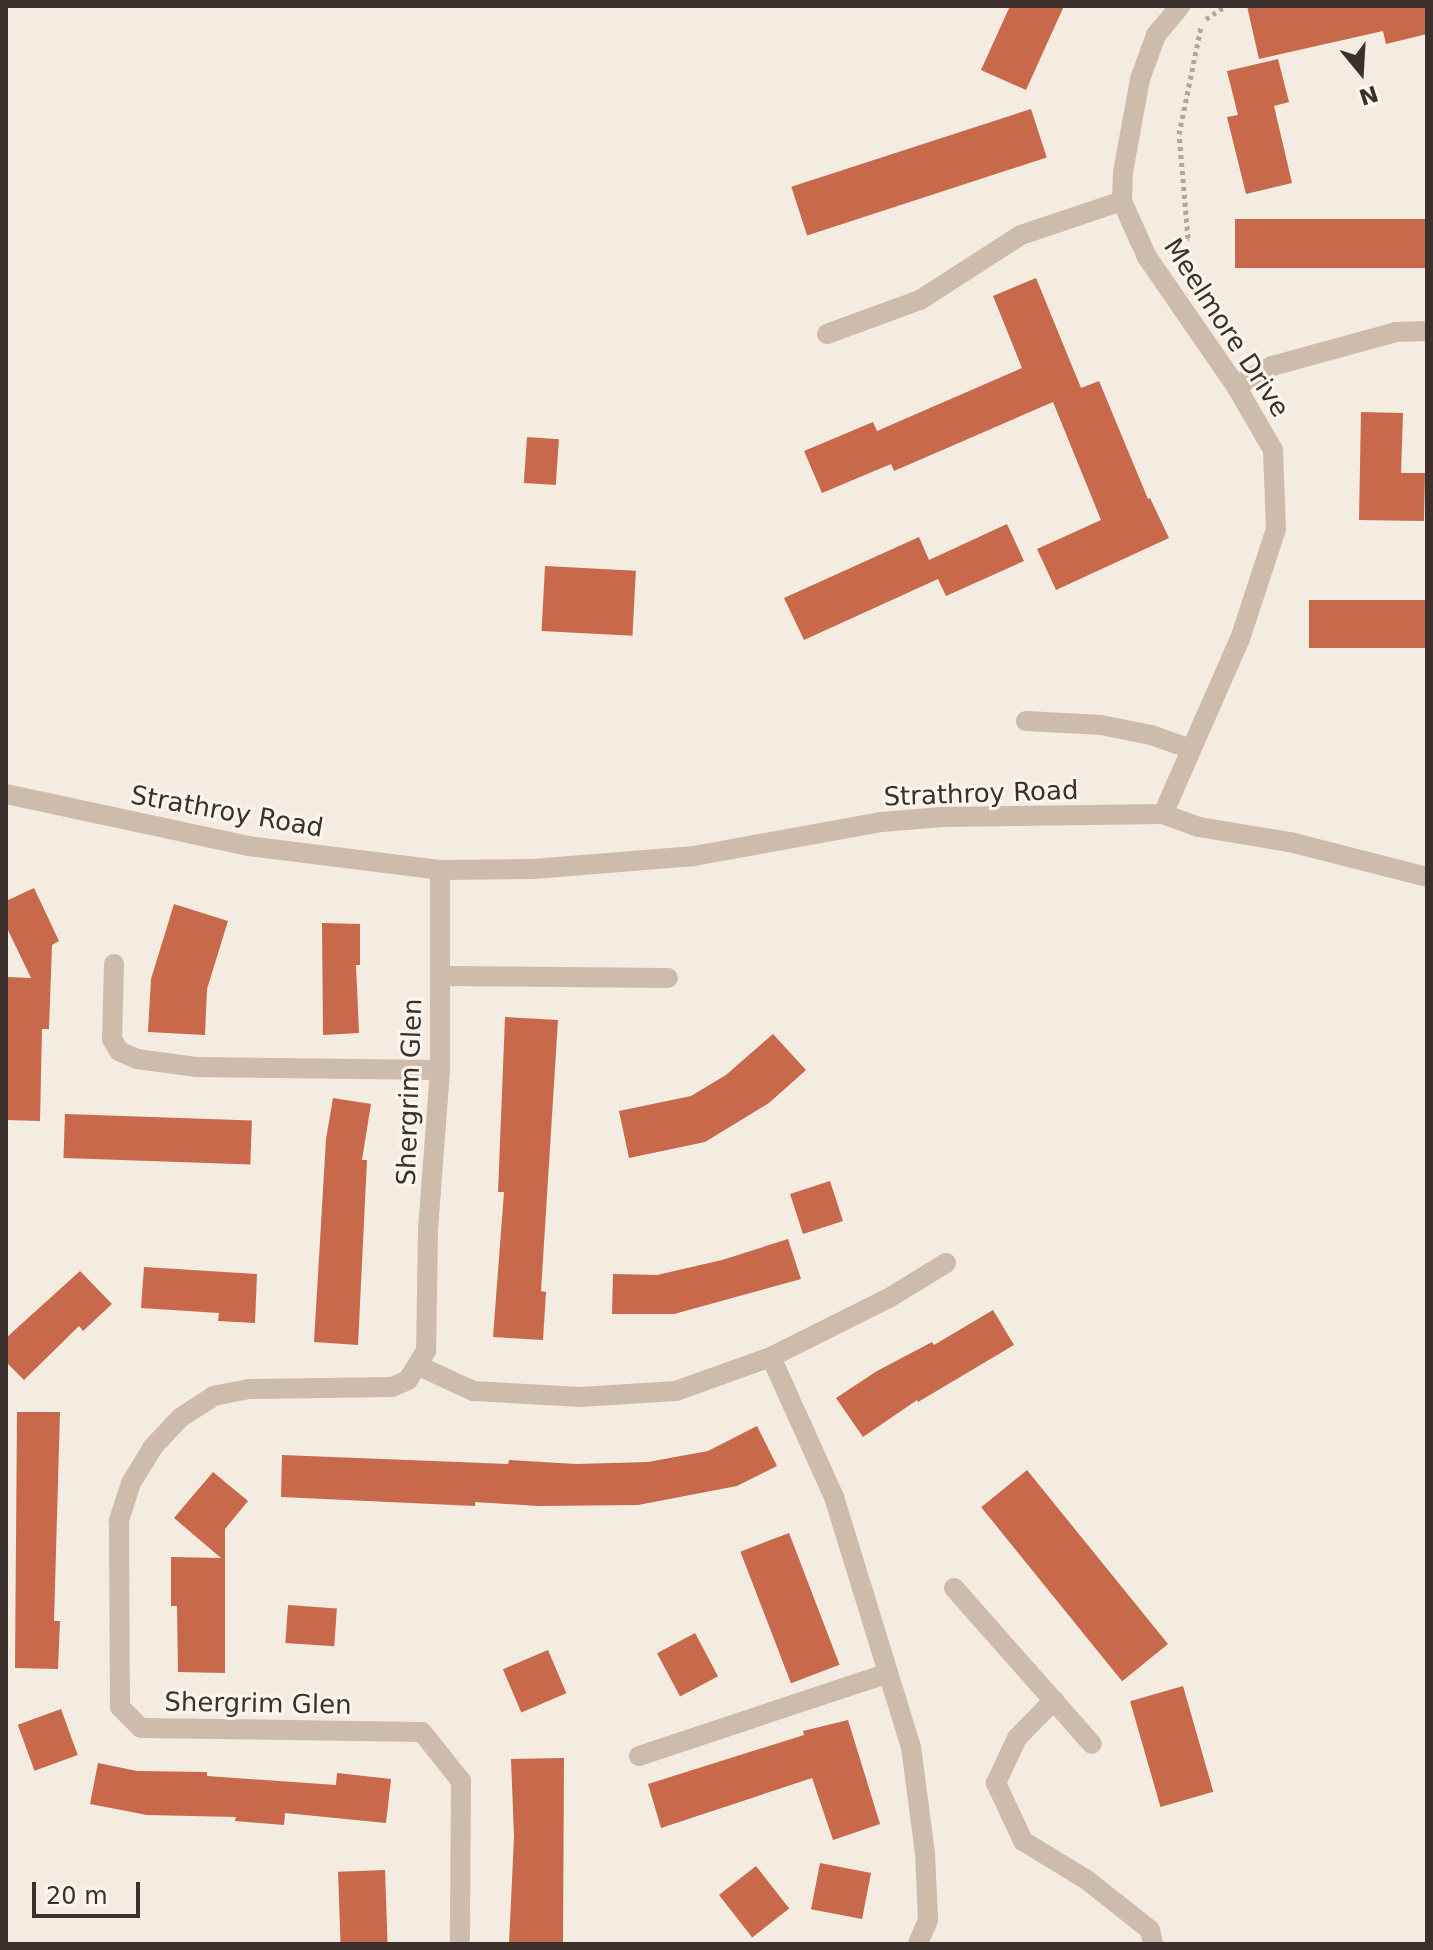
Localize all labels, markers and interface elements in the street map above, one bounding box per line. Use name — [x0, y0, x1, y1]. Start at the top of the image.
north arrow — [1321, 32, 1401, 112]
text: N — [1356, 81, 1381, 110]
street label: Meelmore Drive — [1157, 233, 1295, 423]
street label: Strathroy Road — [883, 775, 1079, 813]
street label: Strathroy Road — [128, 780, 326, 844]
street label: Shergrim Glen — [391, 998, 429, 1186]
street label: Shergrim Glen — [164, 1687, 352, 1721]
scale bar — [36, 1866, 144, 1916]
text: 20 m — [46, 1882, 108, 1910]

